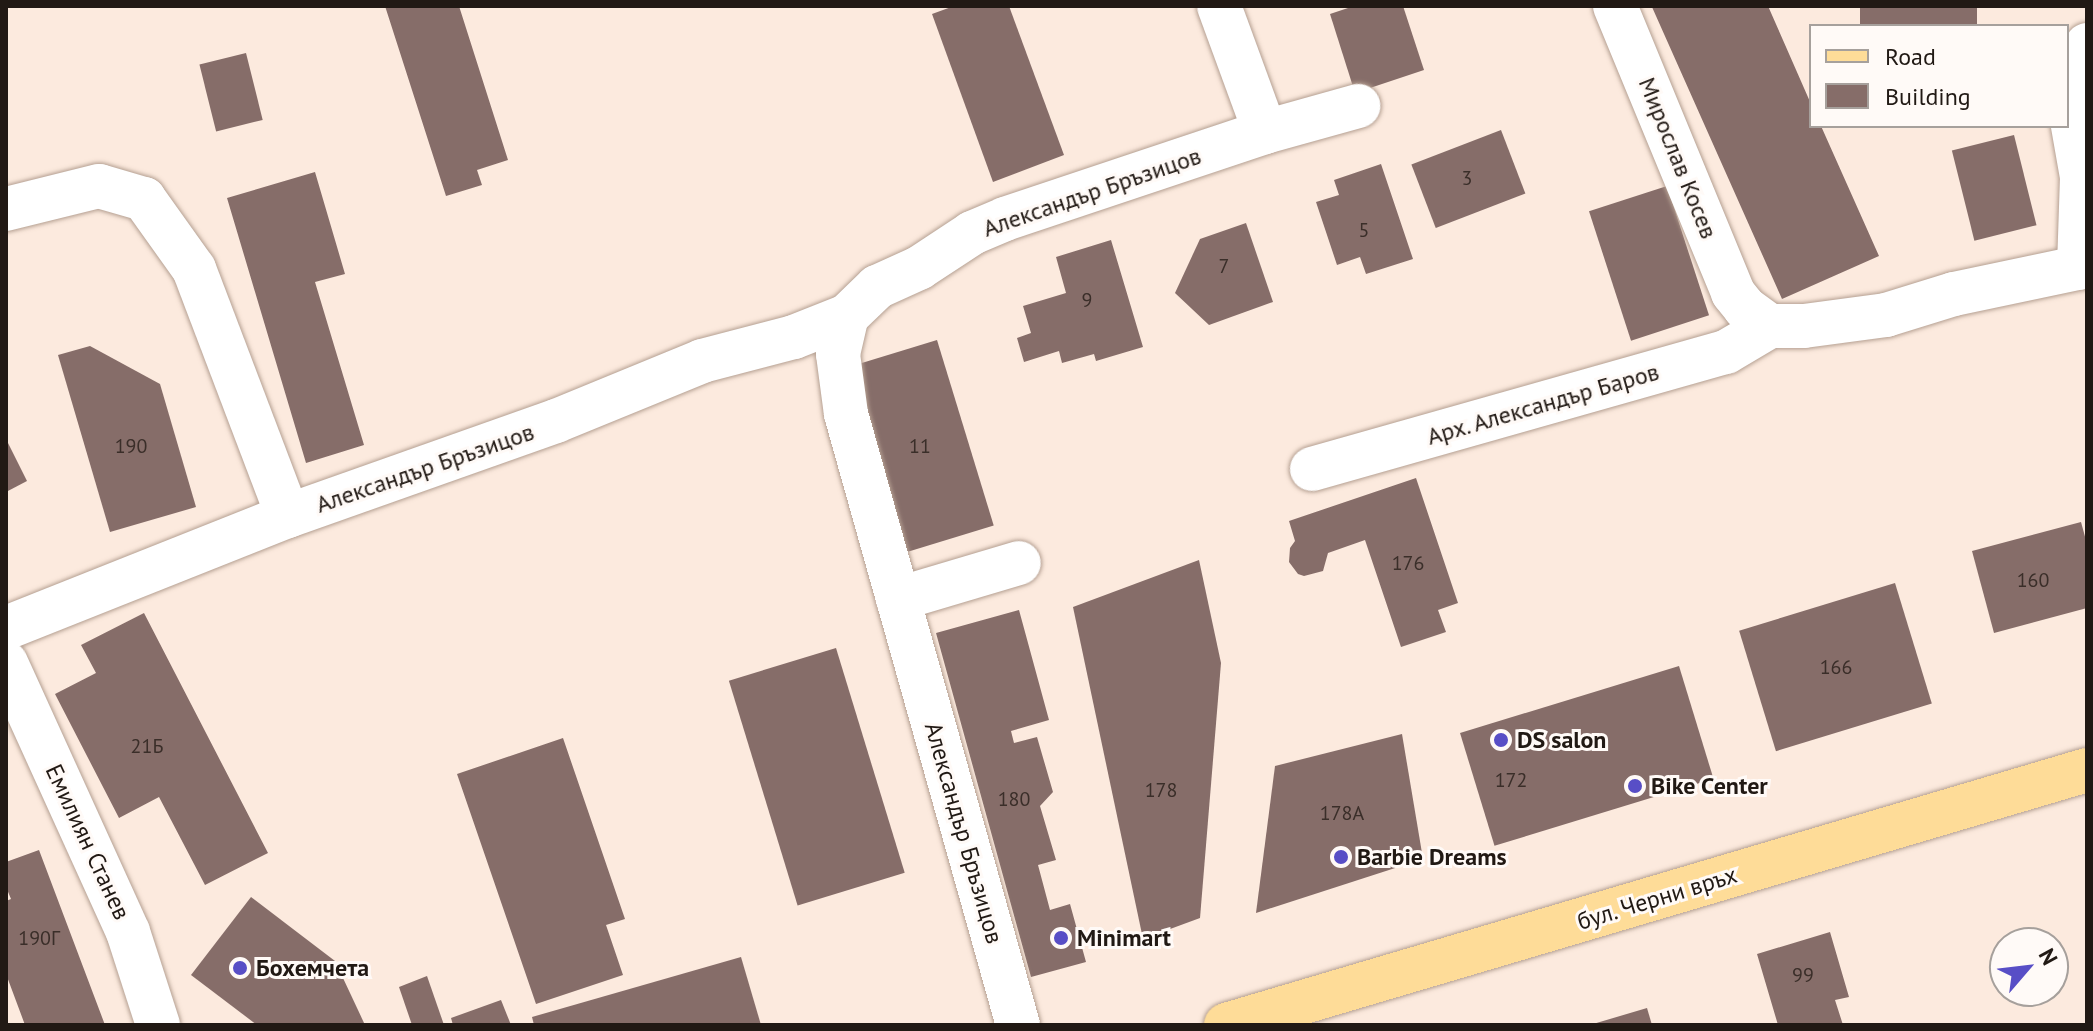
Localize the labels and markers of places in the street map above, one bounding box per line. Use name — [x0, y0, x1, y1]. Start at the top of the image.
place label: DS salon — [1517, 726, 1606, 754]
marker: DS salon — [1492, 731, 1510, 749]
place label: Bike Center — [1651, 772, 1768, 800]
marker: Bike Center — [1626, 777, 1644, 795]
place label: Barbie Dreams — [1357, 843, 1507, 871]
marker: Barbie Dreams — [1332, 848, 1350, 866]
place label: Minimart — [1077, 924, 1171, 952]
marker: Minimart — [1052, 929, 1070, 947]
place label: Бохемчета — [256, 954, 369, 982]
marker: Бохемчета — [231, 959, 249, 977]

